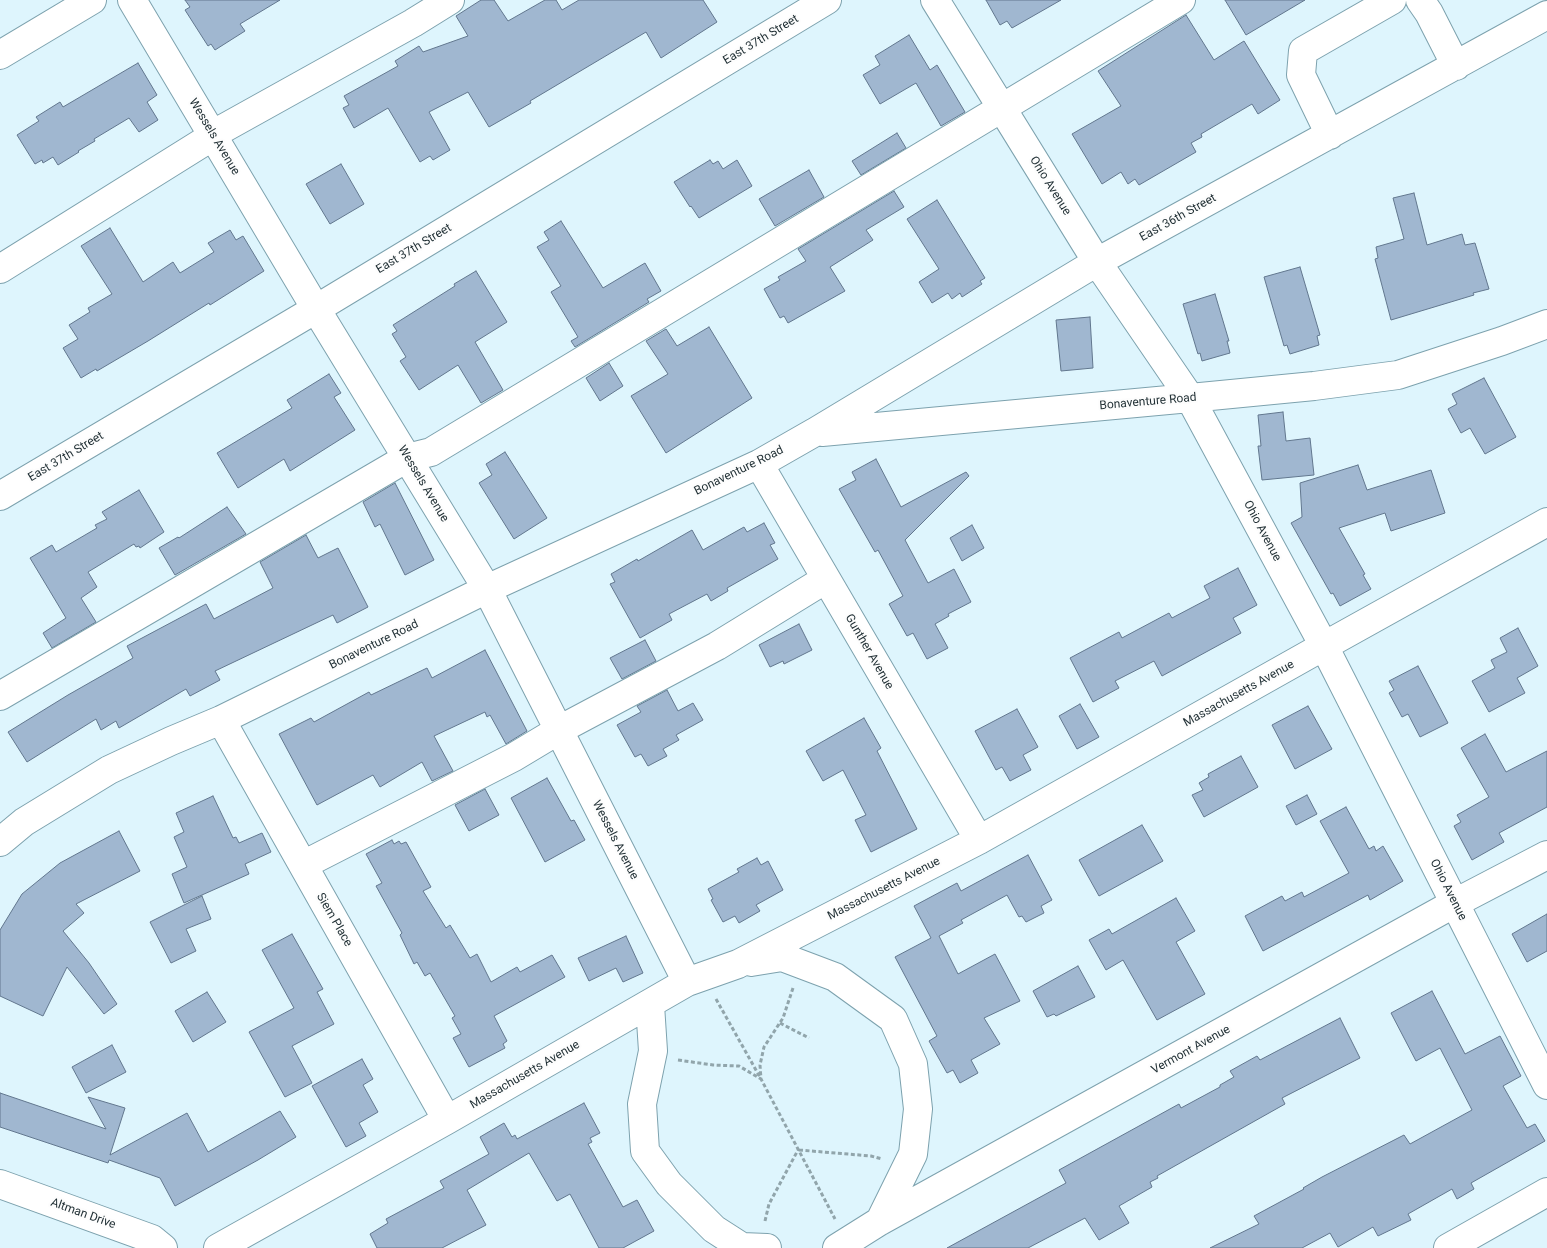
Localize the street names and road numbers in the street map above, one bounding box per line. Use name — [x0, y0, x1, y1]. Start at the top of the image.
street label: East 37th Street — [721, 12, 801, 68]
street label: Wessels Avenue — [185, 96, 243, 178]
street label: Ohio Avenue — [1026, 154, 1074, 218]
street label: East 36th Street — [1137, 191, 1219, 245]
street label: East 37th Street — [374, 221, 454, 277]
street label: Bonaventure Road — [1099, 391, 1197, 413]
street label: East 37th Street — [26, 429, 106, 485]
street label: Wessels Avenue — [394, 443, 452, 525]
street label: Bonaventure Road — [692, 443, 786, 499]
street label: Ohio Avenue — [1240, 498, 1284, 564]
street label: Gunther Avenue — [842, 612, 896, 692]
street label: Bonaventure Road — [327, 617, 421, 673]
street label: Massachusetts Avenue — [1181, 658, 1297, 730]
street label: Wessels Avenue — [589, 798, 641, 882]
street label: Massachusetts Avenue — [825, 854, 943, 924]
street label: Ohio Avenue — [1426, 857, 1470, 923]
street label: Siem Place — [313, 891, 355, 949]
street label: Vermont Avenue — [1149, 1022, 1233, 1078]
street label: Massachusetts Avenue — [468, 1038, 582, 1112]
street label: Altman Drive — [48, 1196, 118, 1232]

